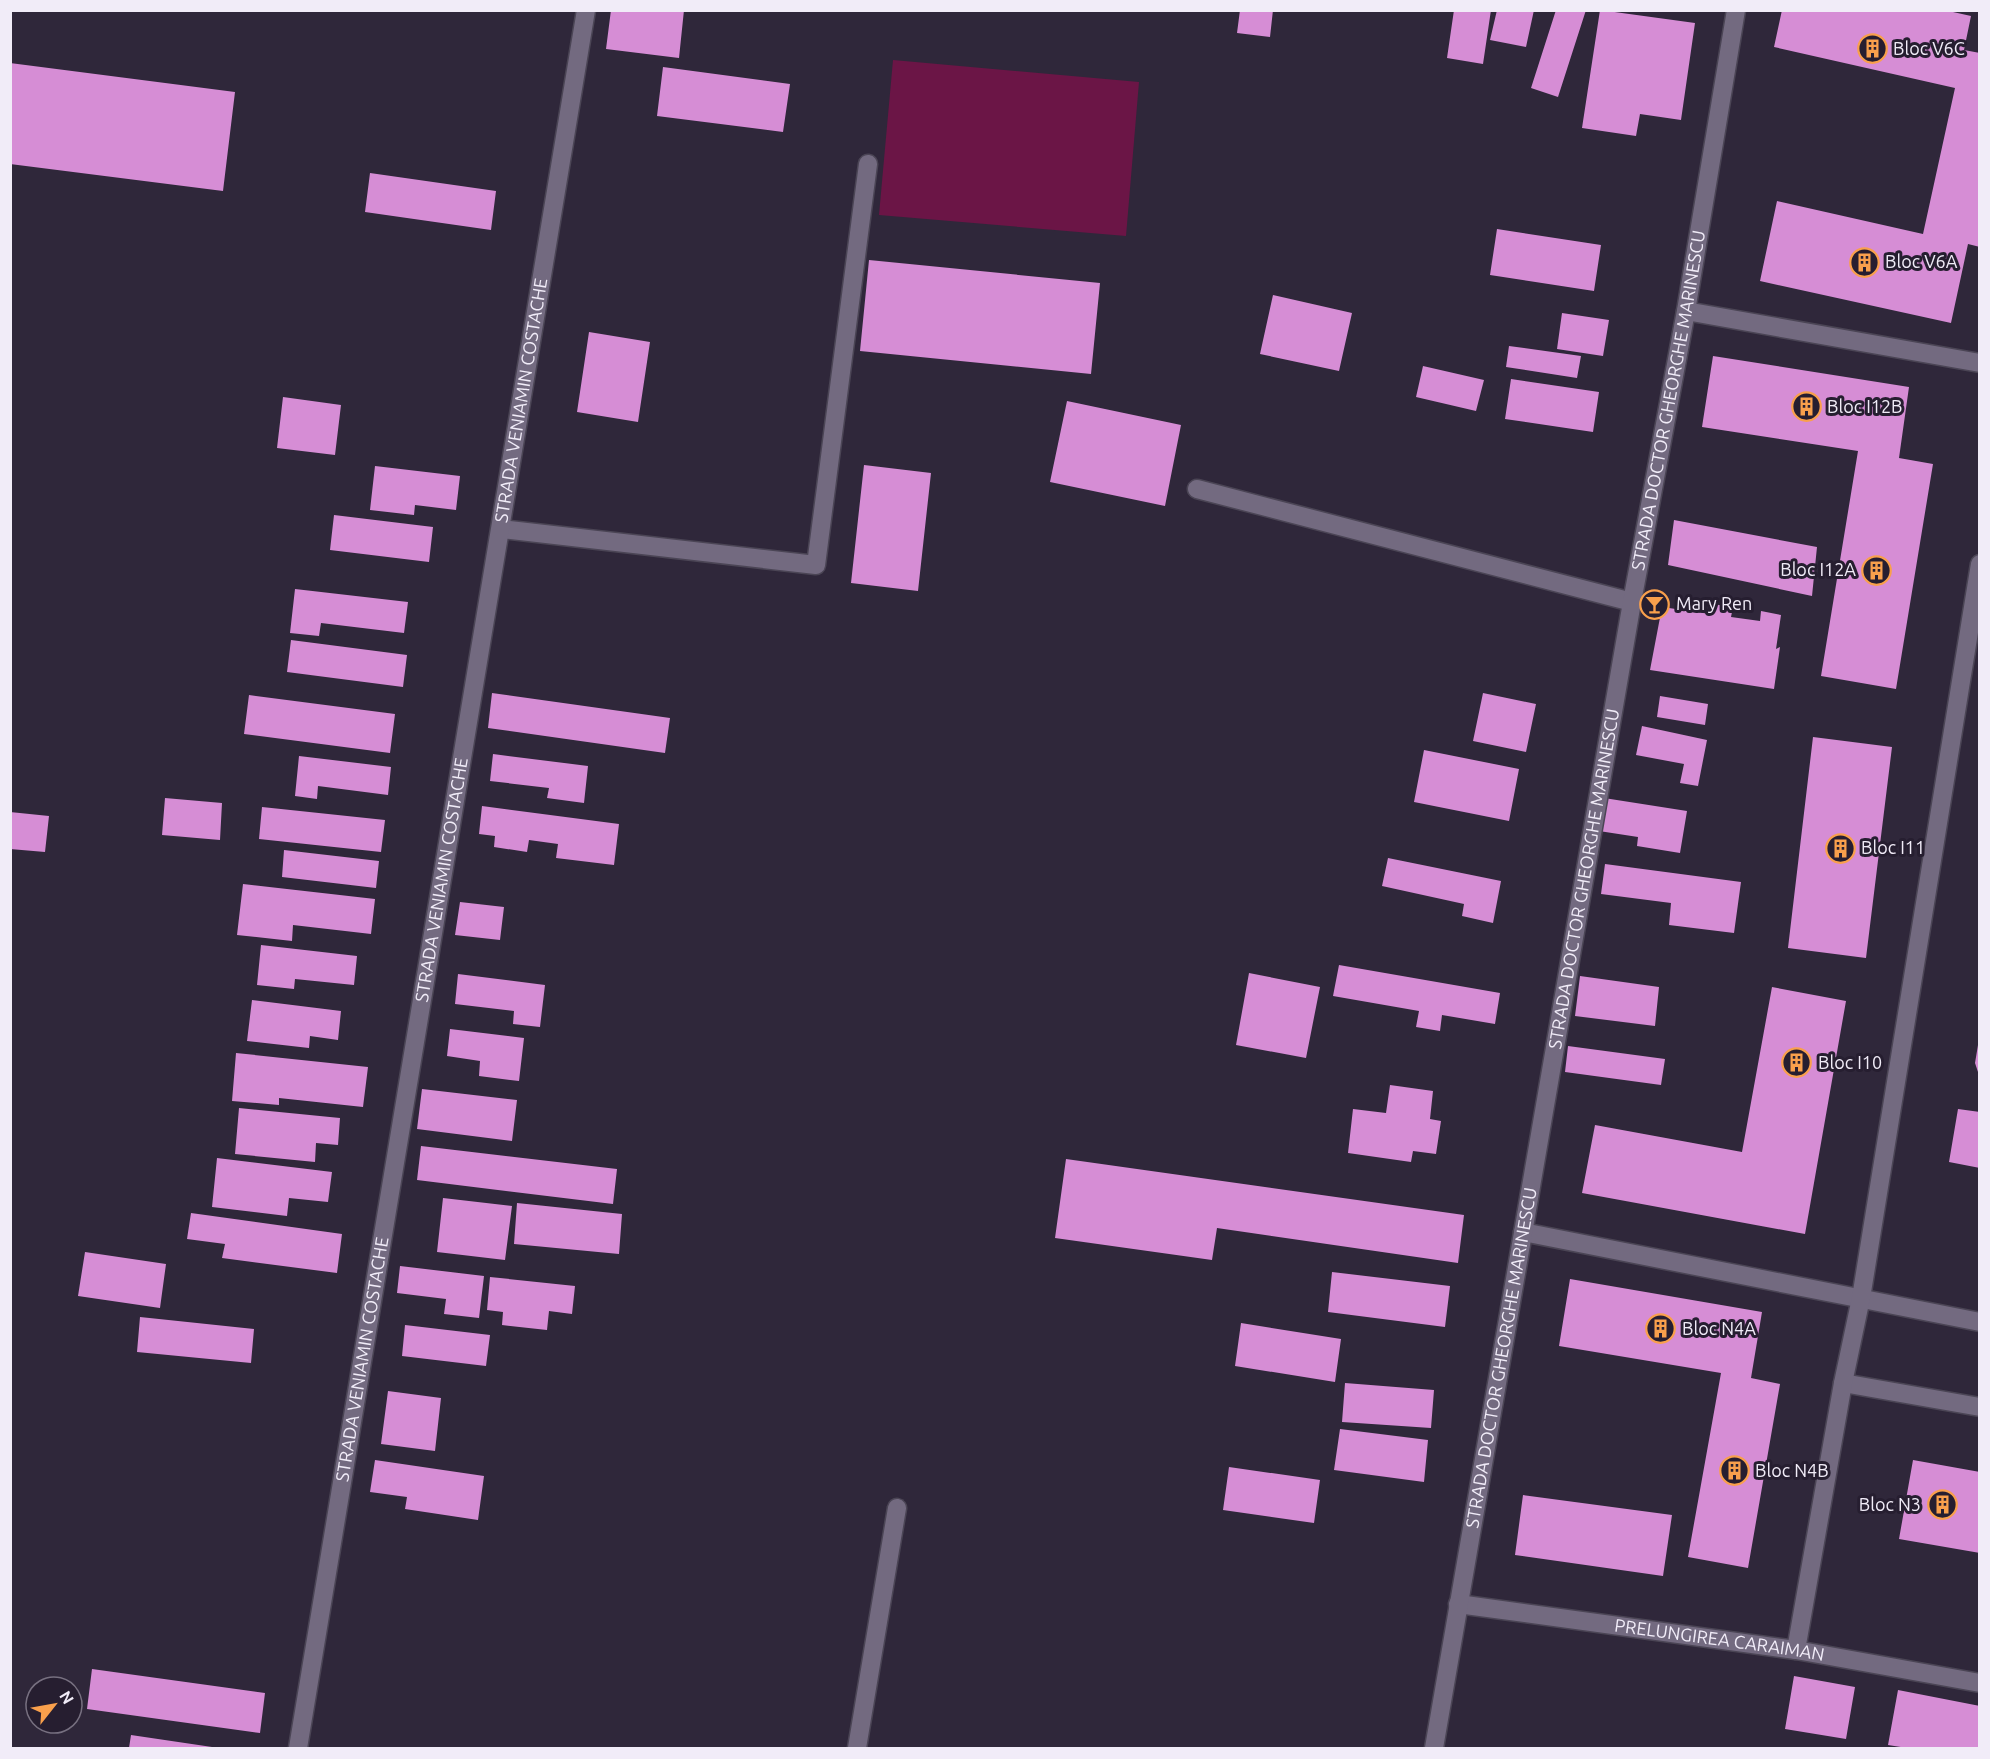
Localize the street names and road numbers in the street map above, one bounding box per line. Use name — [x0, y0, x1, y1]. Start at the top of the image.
street label: STRADA DOCTOR GHEORGHE MARINESCU — [1627, 229, 1708, 572]
street label: STRADA VENIAMIN COSTACHE — [490, 276, 550, 524]
street label: STRADA DOCTOR GHEORGHE MARINESCU — [1544, 707, 1622, 1051]
street label: STRADA VENIAMIN COSTACHE — [411, 756, 471, 1003]
street label: STRADA DOCTOR GHEORGHE MARINESCU — [1461, 1186, 1540, 1529]
street label: STRADA VENIAMIN COSTACHE — [331, 1235, 392, 1483]
street label: PRELUNGIREA CARAIMAN — [1613, 1614, 1826, 1664]

